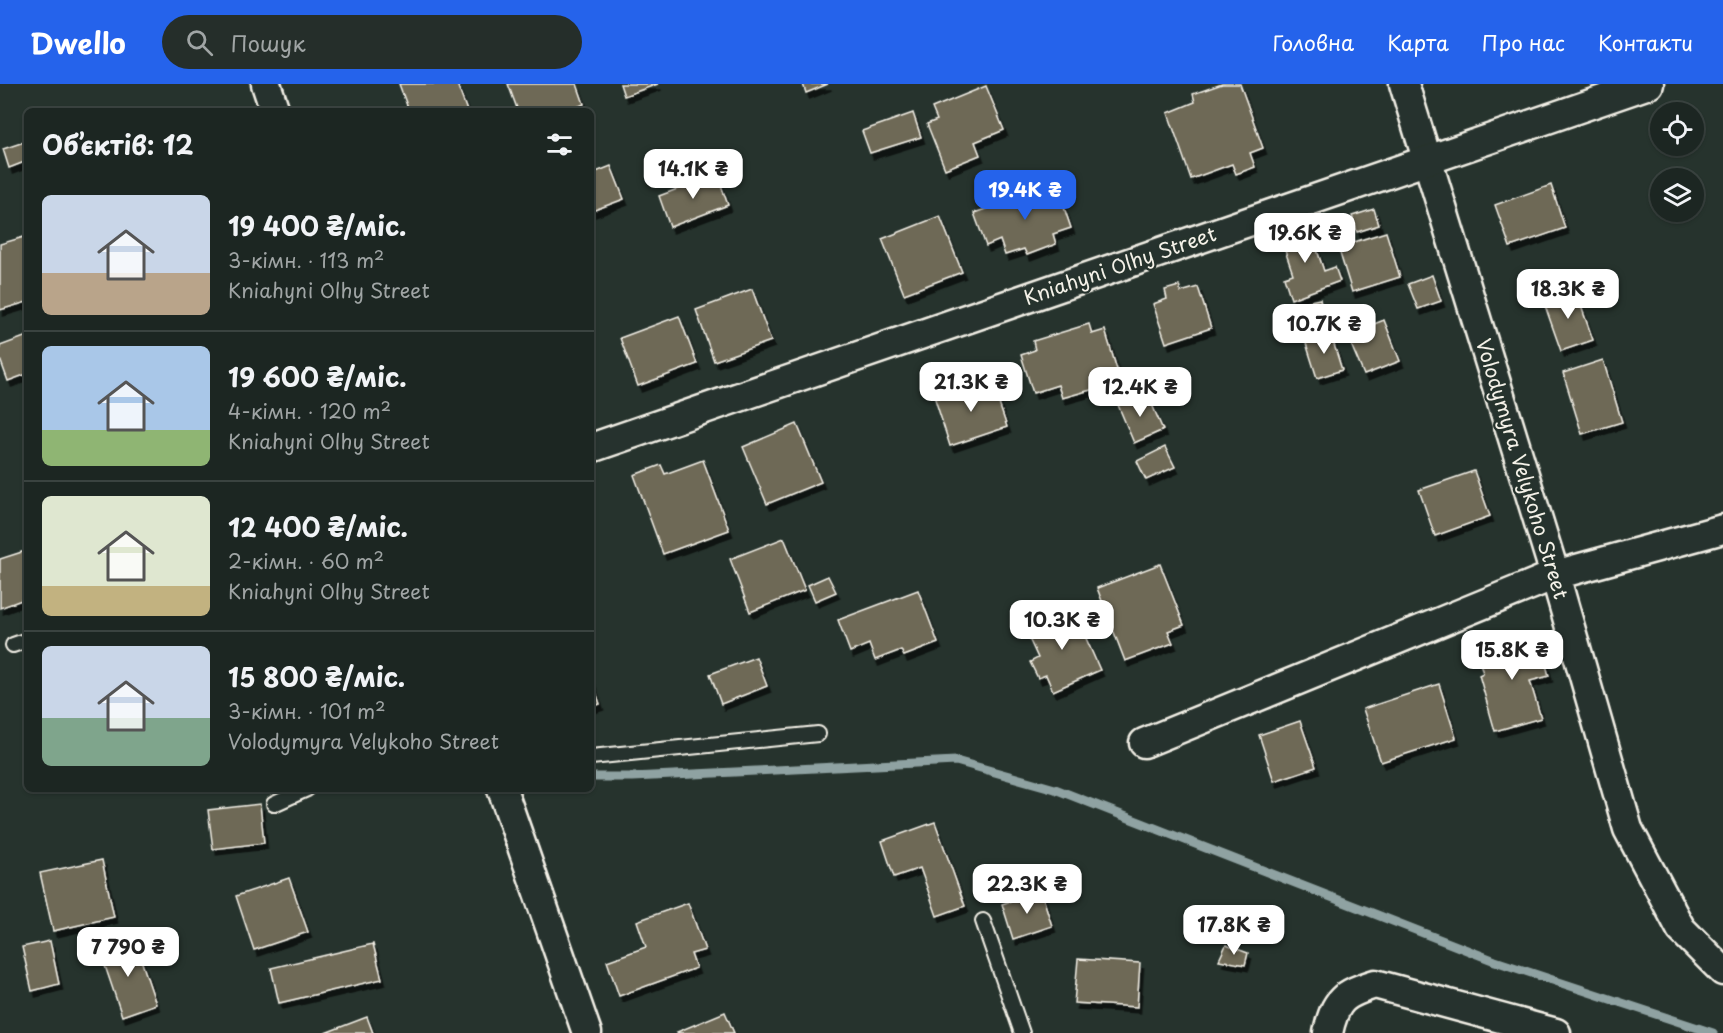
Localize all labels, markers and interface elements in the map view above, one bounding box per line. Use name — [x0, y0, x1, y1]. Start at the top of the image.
search box — [162, 15, 582, 69]
text: Dwello — [30, 21, 126, 64]
icon: search — [183, 26, 216, 59]
text: Пошук — [231, 26, 305, 59]
text: Головна — [1273, 26, 1354, 58]
text: Карта — [1387, 26, 1449, 58]
text: Про нас — [1482, 26, 1565, 58]
text: Контакти — [1598, 26, 1693, 58]
map controls — [1650, 102, 1704, 222]
button: locate — [1650, 102, 1704, 156]
text: Об’єктів: 12 — [42, 125, 193, 164]
icon: filters — [543, 128, 576, 161]
pin: 14.1K ₴ — [638, 149, 748, 200]
text: 14.1K ₴ — [658, 153, 728, 183]
button: layers — [1650, 168, 1704, 222]
pin: 19.4K ₴ — [970, 170, 1080, 221]
text: 19.4K ₴ — [988, 174, 1062, 204]
text: 19 400 ₴/міс. — [228, 206, 407, 245]
pin: 19.6K ₴ — [1250, 213, 1360, 264]
text: 19.6K ₴ — [1268, 217, 1342, 247]
street label: Kniahyni Olhy Street — [1019, 218, 1220, 312]
icon: home — [90, 219, 162, 291]
text: 3-кімн. · 113 m² — [228, 245, 384, 275]
pin: 18.3K ₴ — [1513, 269, 1623, 320]
text: 18.3K ₴ — [1531, 273, 1605, 303]
text: Kniahyni Olhy Street — [228, 275, 430, 305]
pin: 10.7K ₴ — [1269, 304, 1379, 355]
text: 10.7K ₴ — [1287, 308, 1361, 338]
street label: Volodymyra Velykoho Street — [1469, 335, 1577, 603]
text: 19 600 ₴/міс. — [228, 357, 407, 396]
pin: 21.3K ₴ — [916, 362, 1026, 413]
text: 21.3K ₴ — [934, 366, 1008, 396]
pin: 12.4K ₴ — [1085, 367, 1195, 418]
icon: home — [90, 370, 162, 442]
text: 12.4K ₴ — [1102, 371, 1178, 401]
text: 4-кімн. · 120 m² — [228, 396, 391, 426]
text: Kniahyni Olhy Street — [228, 426, 430, 456]
text: 12 400 ₴/міс. — [228, 507, 408, 546]
icon: home — [90, 520, 162, 592]
text: 2-кімн. · 60 m² — [228, 546, 384, 576]
text: Kniahyni Olhy Street — [228, 576, 430, 606]
pin: 10.3K ₴ — [1007, 600, 1117, 651]
text: 10.3K ₴ — [1024, 604, 1100, 634]
pin: 15.8K ₴ — [1457, 630, 1567, 681]
text: 15.8K ₴ — [1475, 634, 1549, 664]
text: 15 800 ₴/міс. — [228, 657, 405, 696]
icon: home — [90, 670, 162, 742]
text: 3-кімн. · 101 m² — [228, 696, 386, 726]
text: Volodymyra Velykoho Street — [228, 726, 499, 756]
pin: 22.3K ₴ — [972, 864, 1082, 915]
text: 22.3K ₴ — [987, 868, 1067, 898]
pin: 17.8K ₴ — [1179, 905, 1289, 956]
text: 17.8K ₴ — [1197, 909, 1271, 939]
pin: 7 790 ₴ — [73, 927, 183, 978]
text: 7 790 ₴ — [91, 931, 165, 961]

